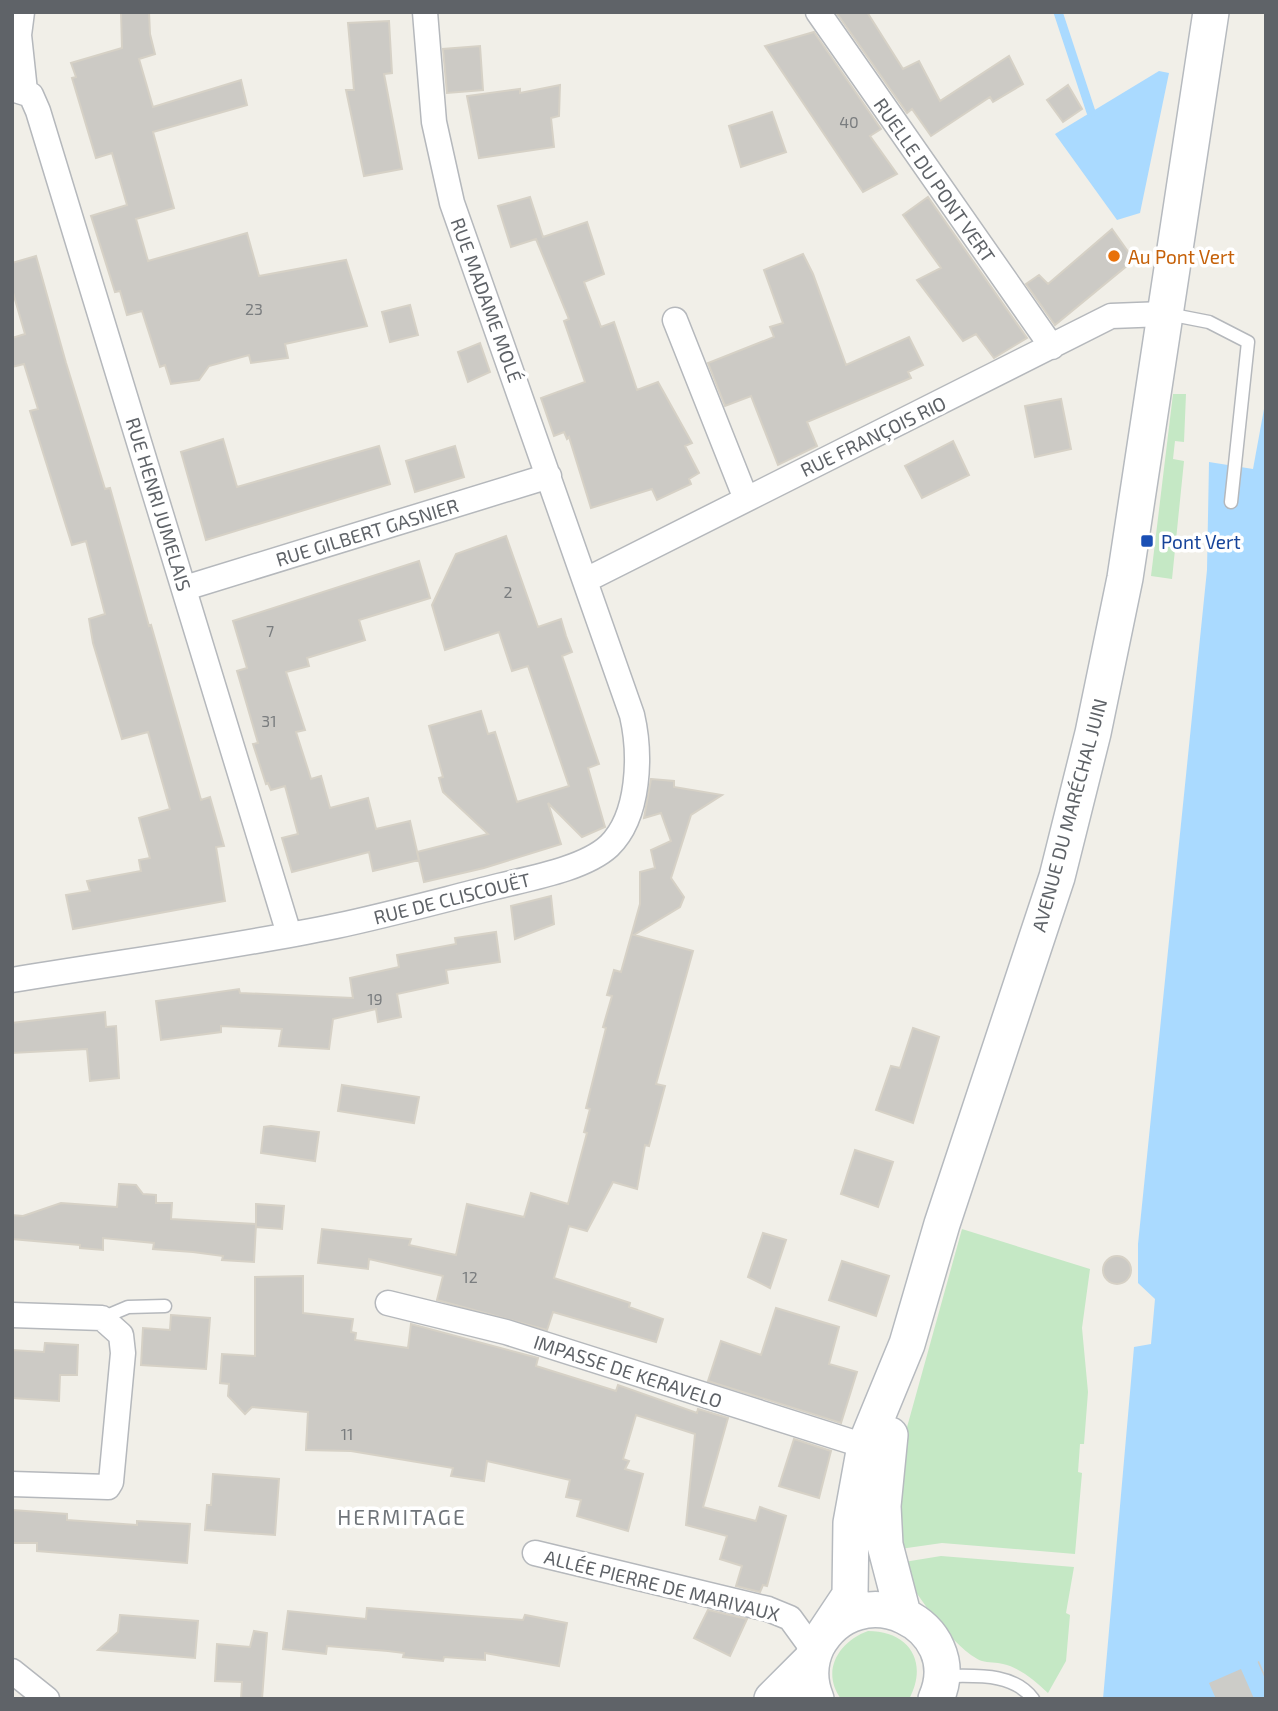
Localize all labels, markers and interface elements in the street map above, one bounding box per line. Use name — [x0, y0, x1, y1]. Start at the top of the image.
street label: RUELLE DU PONT VERT — [870, 93, 1000, 267]
house number: 40 — [839, 112, 859, 131]
street label: RUE MADAME MOLÉ — [447, 215, 527, 385]
place label: Au Pont Vert — [1128, 245, 1235, 268]
marker: Au Pont Vert — [1106, 248, 1122, 264]
house number: 23 — [245, 299, 263, 318]
street label: RUE FRANÇOIS RIO — [796, 391, 950, 482]
street label: RUE HENRI JUMELAIS — [122, 414, 196, 594]
street label: RUE GILBERT GASNIER — [273, 493, 461, 571]
place label: Pont Vert — [1161, 530, 1241, 553]
marker: Pont Vert — [1139, 533, 1155, 549]
house number: 2 — [504, 582, 513, 601]
house number: 7 — [266, 621, 274, 640]
street label: AVENUE DU MARÉCHAL JUIN — [1027, 696, 1111, 934]
house number: 31 — [261, 711, 277, 730]
street label: RUE DE CLISCOUËT — [371, 867, 533, 929]
house number: 19 — [367, 989, 383, 1008]
house number: 12 — [462, 1267, 478, 1286]
street label: IMPASSE DE KERAVELO — [531, 1330, 725, 1412]
house number: 11 — [341, 1424, 353, 1443]
district label: HERMITAGE — [337, 1504, 467, 1529]
street label: ALLÉE PIERRE DE MARIVAUX — [542, 1545, 782, 1625]

